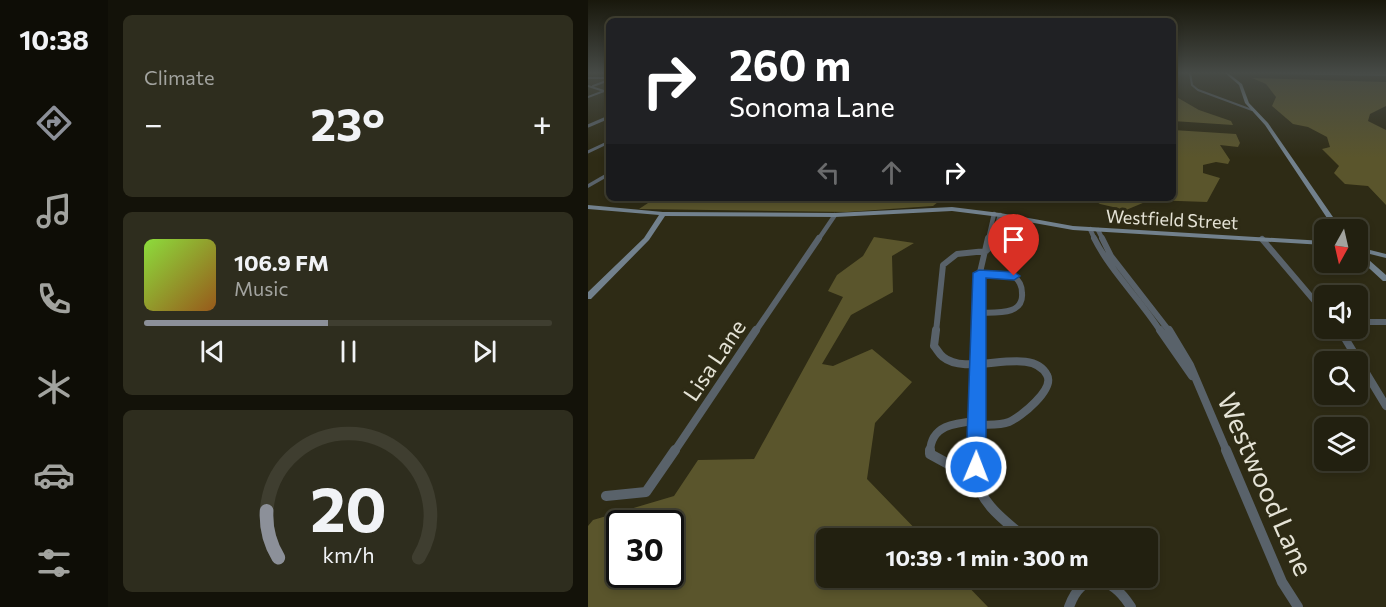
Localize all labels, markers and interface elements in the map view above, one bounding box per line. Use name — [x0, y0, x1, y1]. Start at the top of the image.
text: 10:38 — [19, 23, 89, 56]
text: 260 m — [729, 38, 851, 90]
icon: right — [630, 42, 708, 120]
text: Climate — [144, 65, 214, 89]
text: Sonoma Lane — [729, 90, 895, 123]
text: 23° — [311, 95, 385, 150]
icon: directions — [33, 102, 75, 144]
text: − — [144, 102, 163, 143]
text: + — [533, 102, 552, 143]
icon: left — [812, 156, 845, 189]
icon: ahead — [875, 156, 908, 189]
icon: right — [938, 156, 971, 189]
icon: music — [33, 190, 75, 232]
street label: Westfield Street — [1105, 205, 1239, 233]
pin — [988, 214, 1039, 276]
north arrow — [1314, 219, 1368, 273]
map controls — [1314, 219, 1368, 471]
icon: arrive — [997, 223, 1030, 256]
text: 106.9 FM — [234, 249, 329, 276]
text: Music — [234, 276, 288, 300]
icon: phone — [33, 278, 75, 320]
button: sound — [1314, 285, 1368, 339]
street label: Lisa Lane — [677, 314, 751, 406]
icon: previous — [196, 335, 229, 368]
icon: pause — [332, 335, 365, 368]
icon: next — [468, 335, 501, 368]
button: search — [1314, 351, 1368, 405]
icon: climate — [33, 366, 75, 408]
street label: Westwood Lane — [1211, 387, 1321, 581]
button: layers — [1314, 417, 1368, 471]
position arrow — [944, 435, 1008, 499]
icon: car — [33, 454, 75, 496]
text: 20 — [310, 469, 386, 545]
speed limit sign: 30 — [606, 510, 684, 588]
text: km/h — [322, 541, 374, 567]
icon: filters — [33, 542, 75, 584]
text: 10:39 · 1 min · 300 m — [886, 544, 1088, 571]

